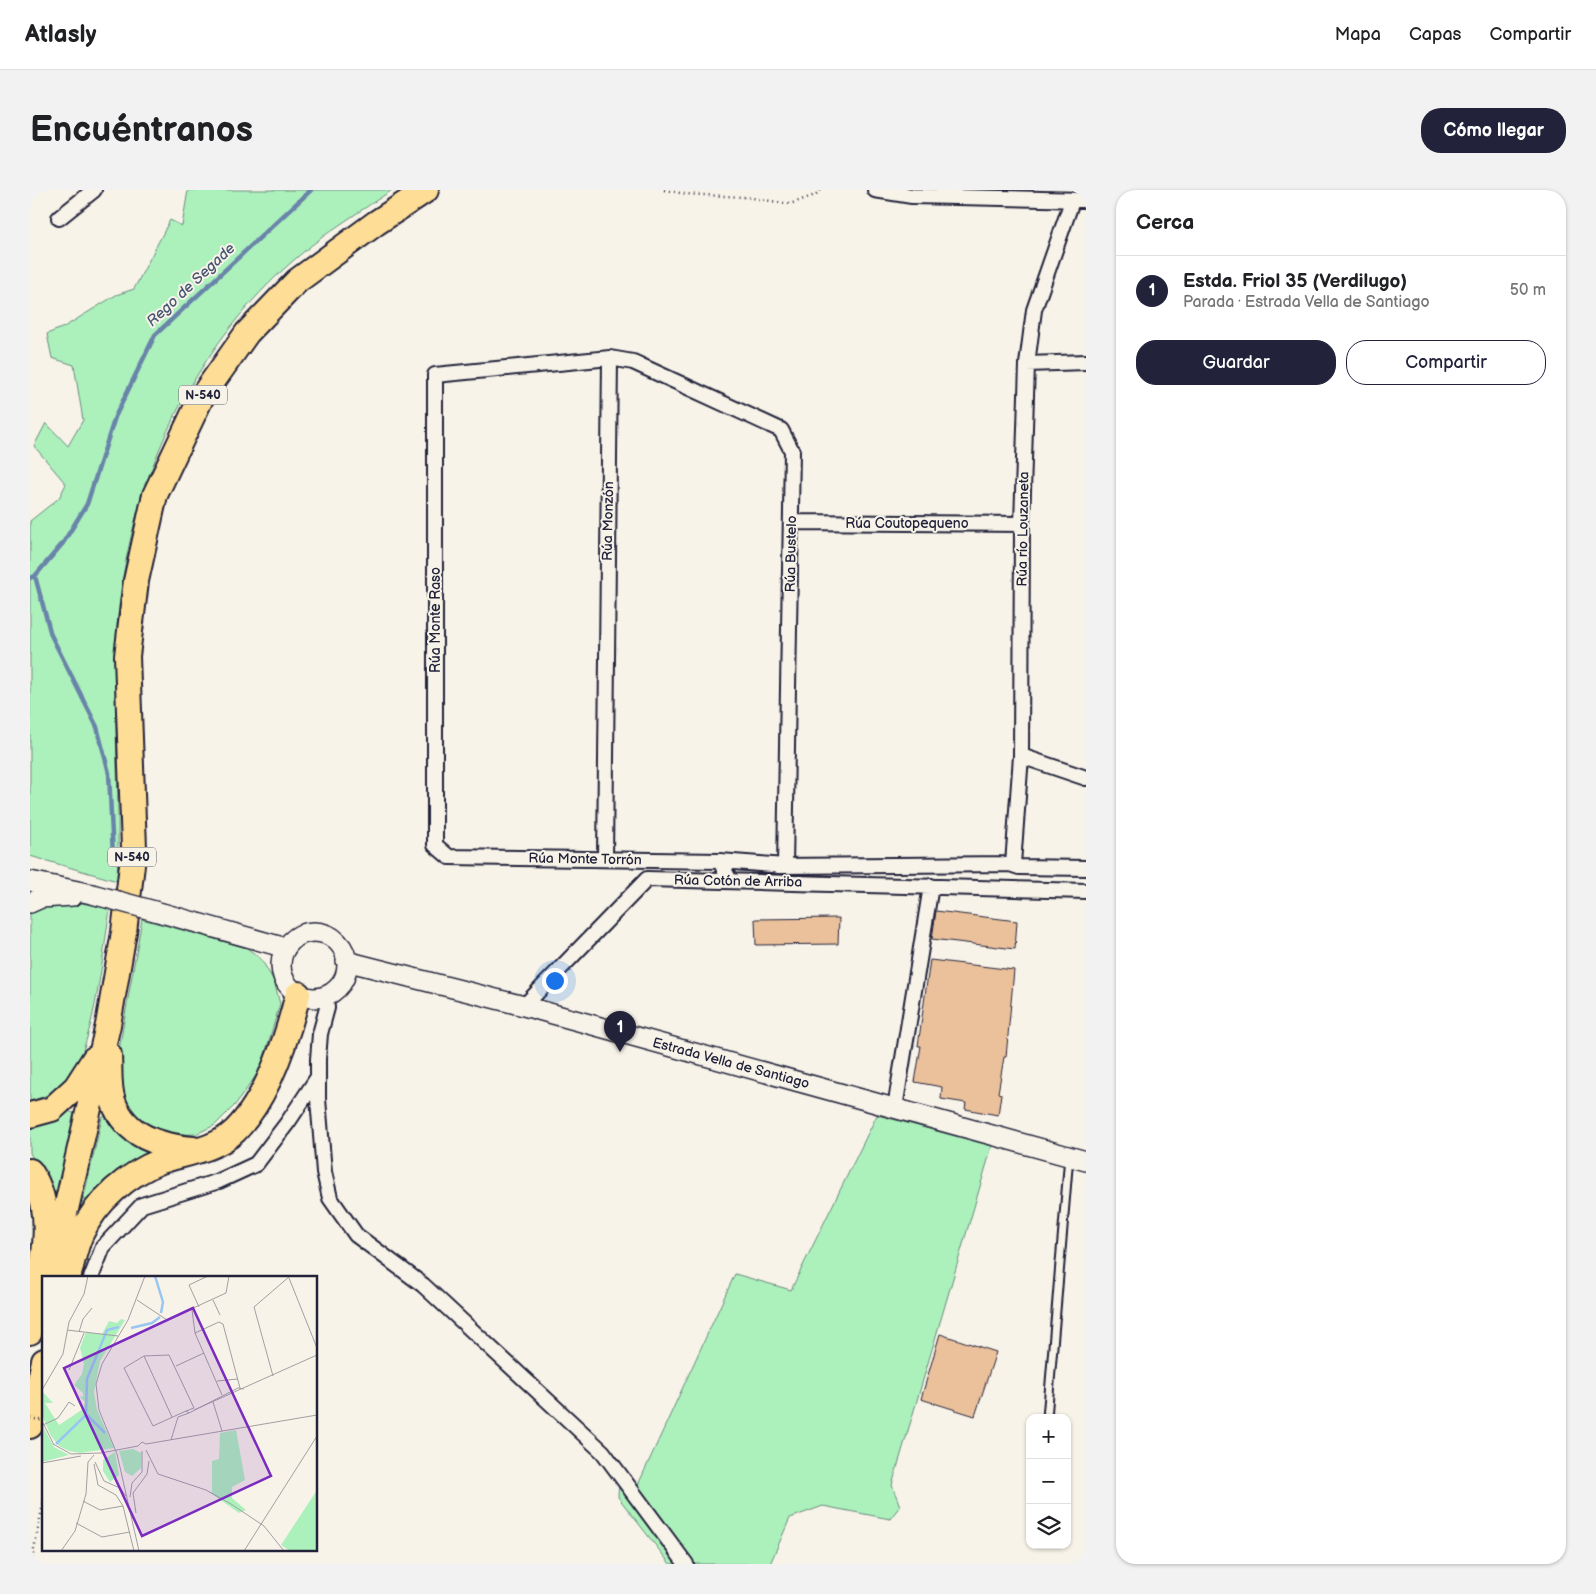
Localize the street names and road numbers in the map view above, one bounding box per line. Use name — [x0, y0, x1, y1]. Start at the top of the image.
road number: N-540 — [179, 386, 227, 404]
street label: Rúa río Louzaneta — [1013, 471, 1033, 587]
street label: Rúa Monzón — [599, 481, 617, 561]
street label: Rúa Bustelo — [782, 515, 800, 593]
street label: Rúa Coutopequeno — [845, 515, 969, 532]
street label: Rúa Monte Raso — [427, 567, 444, 673]
road number: N-540 — [108, 848, 156, 866]
street label: Rúa Monte Torrón — [528, 850, 642, 868]
street label: Rúa Cotón de Arriba — [674, 871, 802, 891]
street label: Estrada Vella de Santiago — [651, 1034, 811, 1092]

